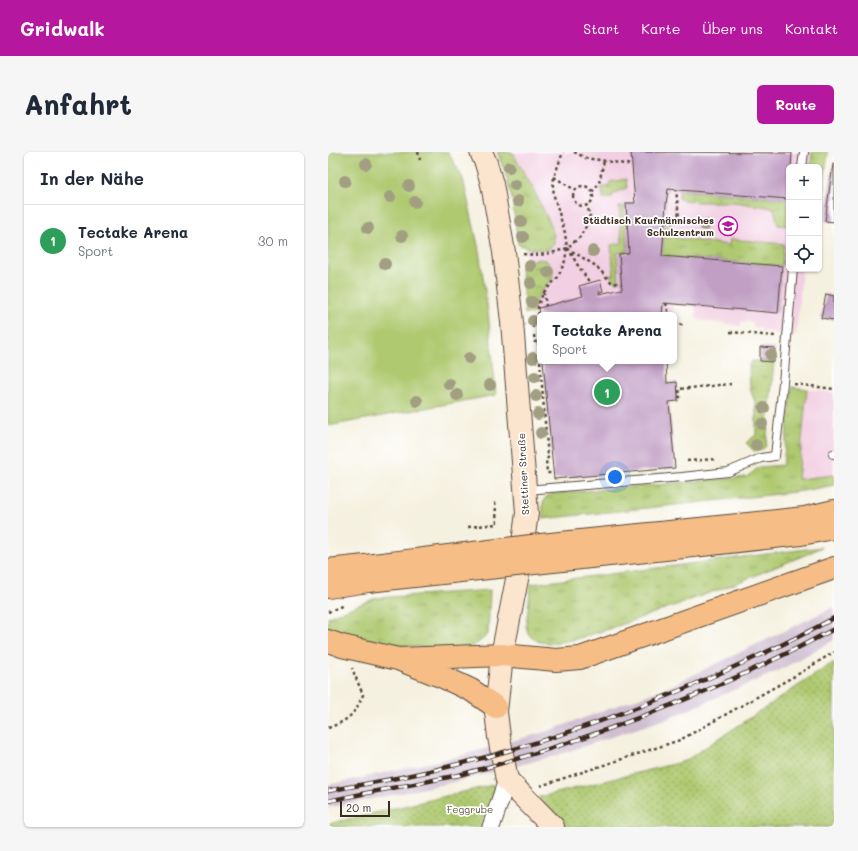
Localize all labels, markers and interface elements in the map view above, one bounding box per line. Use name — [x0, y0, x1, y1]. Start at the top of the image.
text: Gridwalk — [20, 16, 105, 41]
text: Start — [583, 19, 619, 38]
text: Karte — [641, 19, 680, 38]
text: Über uns — [702, 19, 763, 38]
text: Kontakt — [785, 19, 838, 38]
button: Route — [757, 85, 834, 124]
text: Anfahrt — [24, 86, 132, 122]
map controls — [786, 164, 822, 272]
button: + — [786, 164, 822, 200]
text: In der Nähe — [40, 167, 144, 189]
button: − — [786, 200, 822, 236]
place label: Städtisch Kaufmännisches Schulzentrum — [583, 213, 714, 239]
school or university icon: Städtisch Kaufmännisches Schulzentrum — [717, 215, 739, 237]
text: Tectake Arena — [78, 222, 188, 242]
text: 1 — [50, 232, 56, 249]
text: 30 m — [258, 232, 288, 249]
button: locate — [786, 236, 822, 272]
text: Sport — [78, 242, 113, 259]
popup — [537, 312, 677, 364]
text: Tectake Arena — [552, 320, 662, 340]
text: Sport — [552, 340, 587, 357]
pin: 1 — [594, 377, 620, 407]
street label: Stettiner Straße — [514, 433, 532, 515]
your location — [605, 467, 625, 487]
scale bar — [340, 799, 390, 818]
text: 20 m — [346, 800, 371, 815]
park label: Feggrube — [447, 802, 493, 816]

